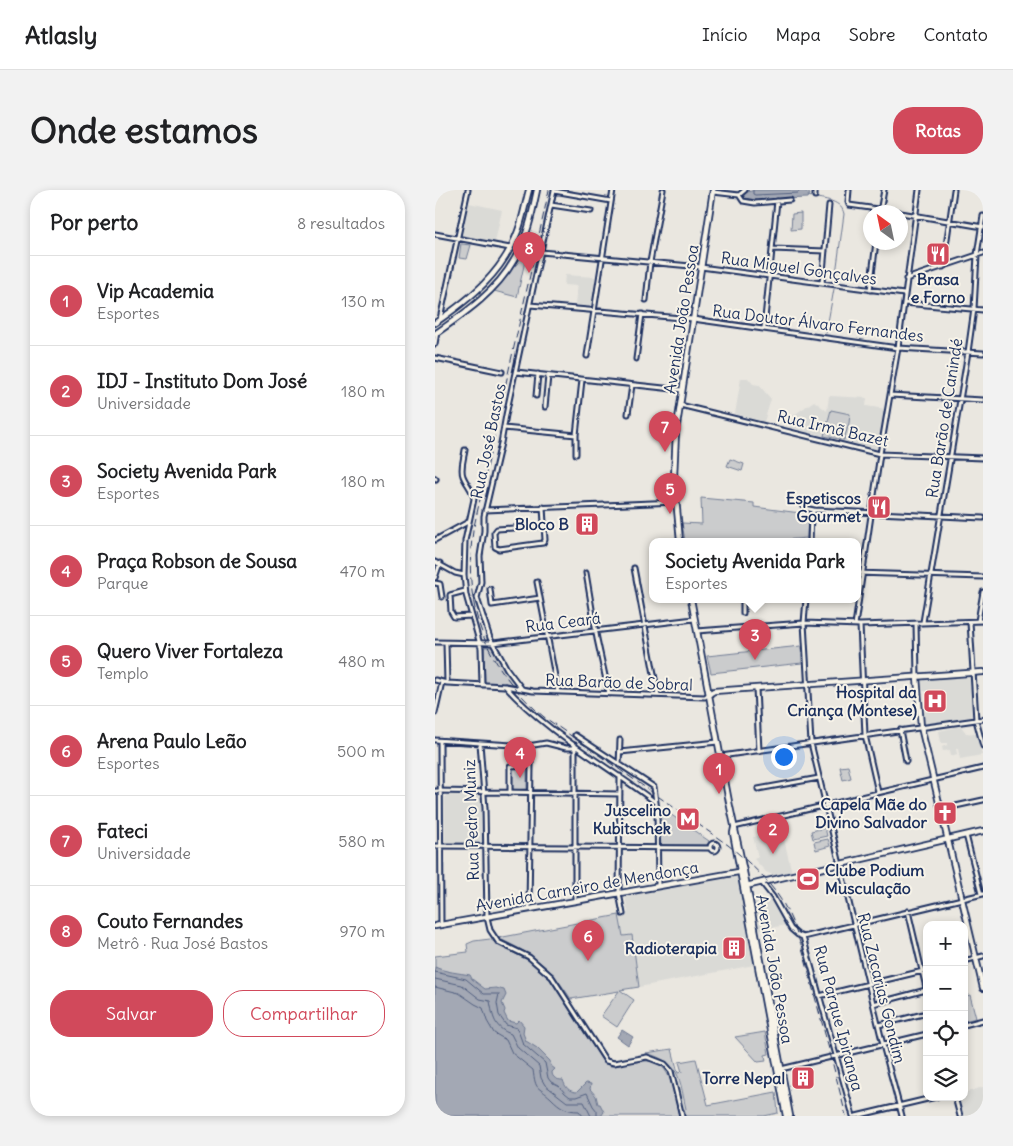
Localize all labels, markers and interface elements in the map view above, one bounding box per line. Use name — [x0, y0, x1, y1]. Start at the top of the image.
text: Atlasly — [25, 20, 97, 50]
text: Início — [702, 23, 748, 46]
text: Mapa — [776, 23, 821, 46]
text: Sobre — [849, 23, 895, 46]
text: Contato — [923, 23, 988, 46]
button: Rotas — [893, 107, 983, 154]
text: Onde estamos — [30, 108, 258, 152]
north arrow — [863, 205, 908, 250]
text: Por perto — [50, 209, 138, 236]
text: 8 resultados — [297, 213, 385, 233]
pin: 8 — [513, 232, 545, 273]
restaurant icon: Brasa e Forno — [925, 241, 951, 267]
street label: Avenida João Pessoa — [659, 243, 703, 395]
street label: Rua Miguel Gonçalves — [720, 247, 878, 289]
place label: Brasa e Forno — [911, 269, 965, 307]
text: Vip Academia — [97, 279, 214, 303]
text: 1 — [63, 291, 69, 311]
text: 130 m — [341, 291, 385, 311]
street label: Rua Doutor Álvaro Fernandes — [711, 300, 925, 346]
text: Esportes — [97, 303, 159, 323]
street label: Rua Barão de Canindé — [921, 337, 967, 499]
text: IDJ - Instituto Dom José — [97, 369, 307, 393]
text: 2 — [62, 381, 70, 401]
text: 180 m — [341, 381, 385, 401]
street label: Rua José Bastos — [466, 381, 510, 501]
text: Universidade — [97, 393, 191, 413]
street label: Rua Irmã Bazet — [775, 405, 891, 451]
pin: 7 — [649, 411, 681, 452]
text: Society Avenida Park — [97, 459, 277, 483]
text: 3 — [61, 471, 71, 491]
text: 180 m — [341, 471, 385, 491]
pin: 5 — [654, 473, 686, 514]
text: Esportes — [97, 483, 159, 503]
place label: Espetiscos Gourmet — [786, 488, 862, 526]
restaurant icon: Espetiscos Gourmet — [866, 494, 892, 520]
building icon: Bloco B — [574, 511, 600, 537]
place label: Bloco B — [515, 514, 570, 534]
popup — [649, 538, 861, 603]
text: Praça Robson de Sousa — [97, 549, 297, 573]
text: Society Avenida Park — [665, 549, 845, 573]
text: 4 — [61, 561, 71, 581]
text: 470 m — [340, 561, 385, 581]
text: Parque — [97, 573, 148, 593]
text: Esportes — [665, 573, 728, 593]
street label: Rua Ceará — [524, 607, 602, 637]
pin: 3 — [739, 619, 771, 660]
text: Quero Viver Fortaleza — [97, 639, 283, 663]
text: 5 — [61, 651, 71, 671]
text: 480 m — [338, 651, 385, 671]
text: Templo — [97, 663, 149, 683]
street label: Rua Barão de Sobral — [545, 669, 693, 695]
place label: Hospital da Criança (Montese) — [787, 682, 917, 721]
hospital icon: Hospital da Criança (Montese) — [922, 688, 948, 714]
text: Arena Paulo Leão — [97, 729, 247, 753]
pin: 4 — [504, 737, 536, 778]
text: 6 — [61, 741, 71, 761]
text: 500 m — [337, 741, 385, 761]
your location — [771, 744, 797, 770]
text: Esportes — [97, 753, 159, 773]
pin: 1 — [703, 753, 735, 794]
street label: Rua Pedro Muniz — [459, 759, 483, 881]
place label: Capela Mãe do Divino Salvador — [815, 794, 927, 832]
place label: Juscelino Kubitschek — [593, 800, 671, 838]
church icon: Capela Mãe do Divino Salvador — [932, 800, 958, 826]
metro station icon: Juscelino Kubitschek — [675, 806, 701, 832]
pin: 2 — [757, 813, 789, 854]
text: Fateci — [97, 819, 148, 843]
text: 7 — [62, 831, 70, 851]
text: 580 m — [338, 831, 385, 851]
text: Universidade — [97, 843, 191, 863]
street label: Avenida Carneiro de Mendonça — [474, 857, 700, 915]
place label: Clube Podium Musculação — [825, 860, 924, 899]
sports icon: Clube Podium Musculação — [795, 866, 821, 892]
street label: Avenida João Pessoa — [752, 893, 798, 1045]
text: Couto Fernandes — [97, 909, 243, 933]
street label: Rua Zacarias Gondim — [854, 911, 910, 1065]
pin: 6 — [572, 920, 604, 961]
text: 8 — [61, 921, 71, 941]
text: 970 m — [340, 921, 385, 941]
map controls — [923, 921, 968, 1101]
button: + — [923, 921, 968, 966]
text: Metrô · Rua José Bastos — [97, 933, 268, 953]
building icon: Radioterapia — [721, 935, 747, 961]
place label: Radioterapia — [625, 938, 717, 959]
street label: Rua Parque Ipiranga — [810, 943, 868, 1093]
button: − — [923, 966, 968, 1011]
button: Salvar — [50, 990, 213, 1037]
button: Compartilhar — [223, 990, 385, 1037]
button: locate — [923, 1011, 968, 1056]
button: layers — [923, 1056, 968, 1101]
building icon: Torre Nepal — [790, 1065, 816, 1091]
place label: Torre Nepal — [702, 1068, 785, 1089]

